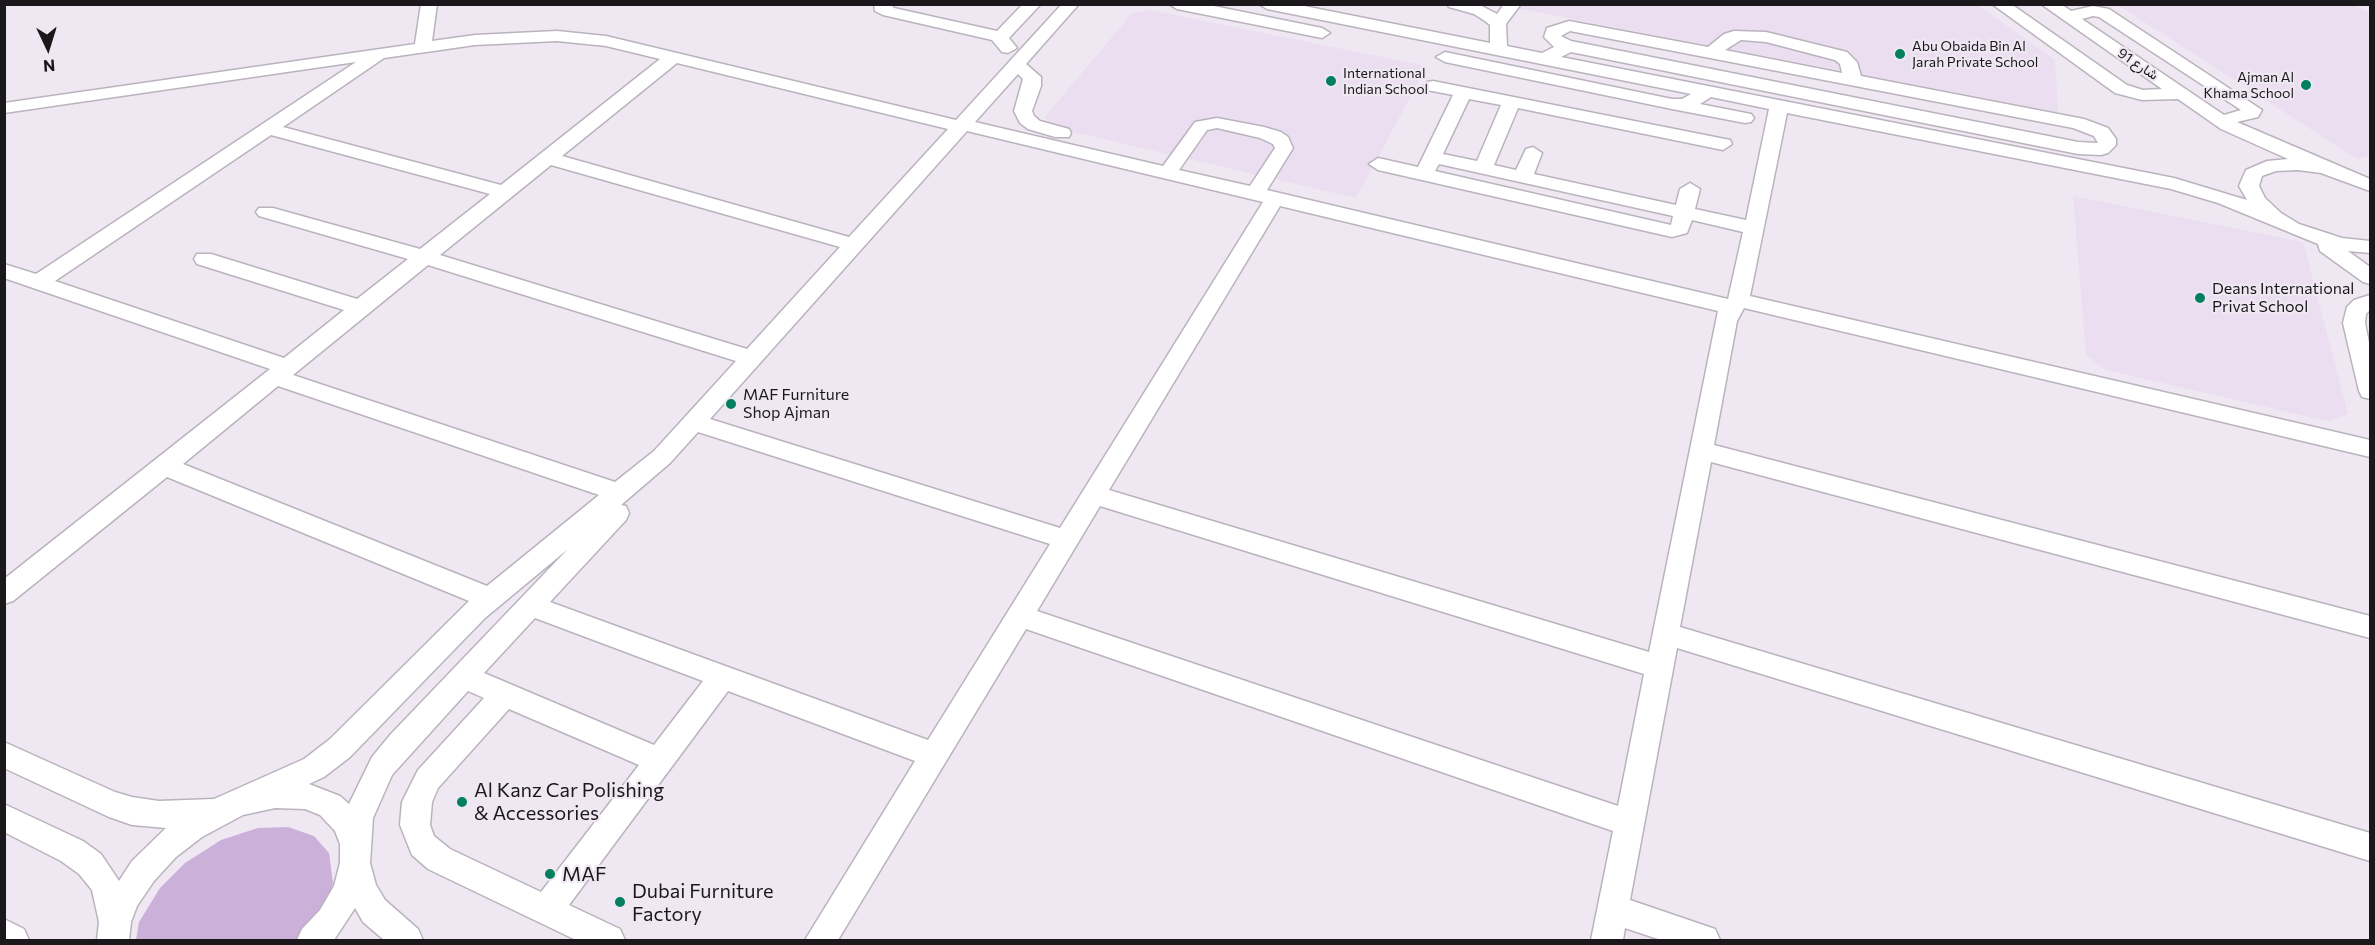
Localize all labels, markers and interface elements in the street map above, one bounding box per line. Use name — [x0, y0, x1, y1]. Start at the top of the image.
north arrow — [18, 18, 78, 78]
place label: Abu Obaida Bin Al Jarah Private School — [1912, 38, 2038, 70]
street label: شارع 91 — [2115, 44, 2161, 84]
marker: Abu Obaida Bin Al Jarah Private School — [1893, 47, 1907, 61]
text: N — [43, 57, 56, 76]
place label: International Indian School — [1343, 65, 1428, 98]
place label: Ajman Al Khama School — [2204, 69, 2294, 102]
marker: International Indian School — [1324, 74, 1338, 88]
marker: Ajman Al Khama School — [2299, 78, 2313, 92]
place label: Deans International Privat School — [2212, 279, 2354, 317]
marker: Deans International Privat School — [2193, 291, 2207, 305]
place label: MAF Furniture Shop Ajman — [743, 385, 849, 423]
marker: MAF Furniture Shop Ajman — [724, 397, 738, 411]
place label: Al Kanz Car Polishing & Accessories — [474, 778, 664, 825]
marker: Al Kanz Car Polishing & Accessories — [455, 795, 469, 809]
place label: MAF — [562, 862, 606, 886]
marker: MAF — [543, 867, 557, 881]
place label: Dubai Furniture Factory — [632, 879, 774, 926]
marker: Dubai Furniture Factory — [613, 895, 627, 909]

